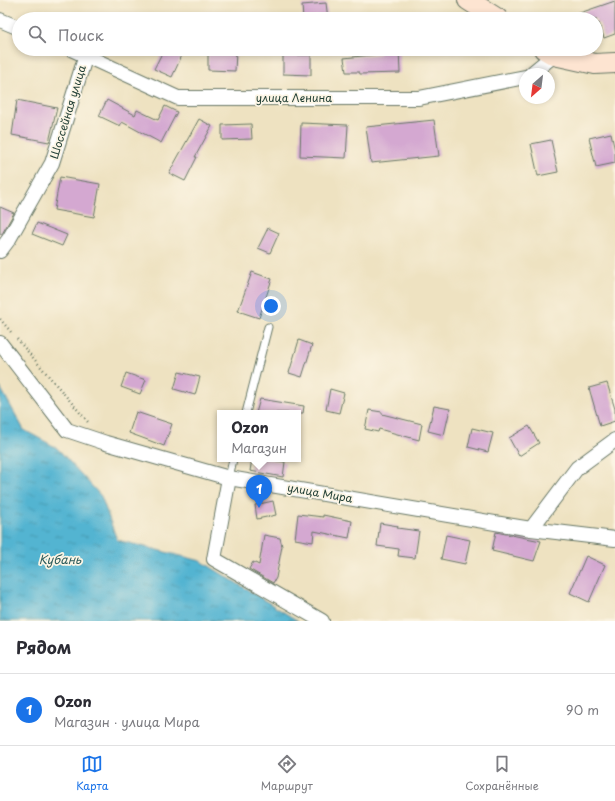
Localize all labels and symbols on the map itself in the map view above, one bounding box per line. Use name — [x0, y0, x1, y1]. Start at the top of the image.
street label: Шоссейная улица — [45, 63, 90, 161]
north arrow — [519, 68, 555, 104]
street label: улица Ленина — [256, 89, 332, 106]
your location — [261, 296, 281, 316]
pin: 1 — [246, 475, 272, 508]
street label: улица Мира — [286, 478, 354, 507]
water label: Кубань — [39, 550, 82, 568]

